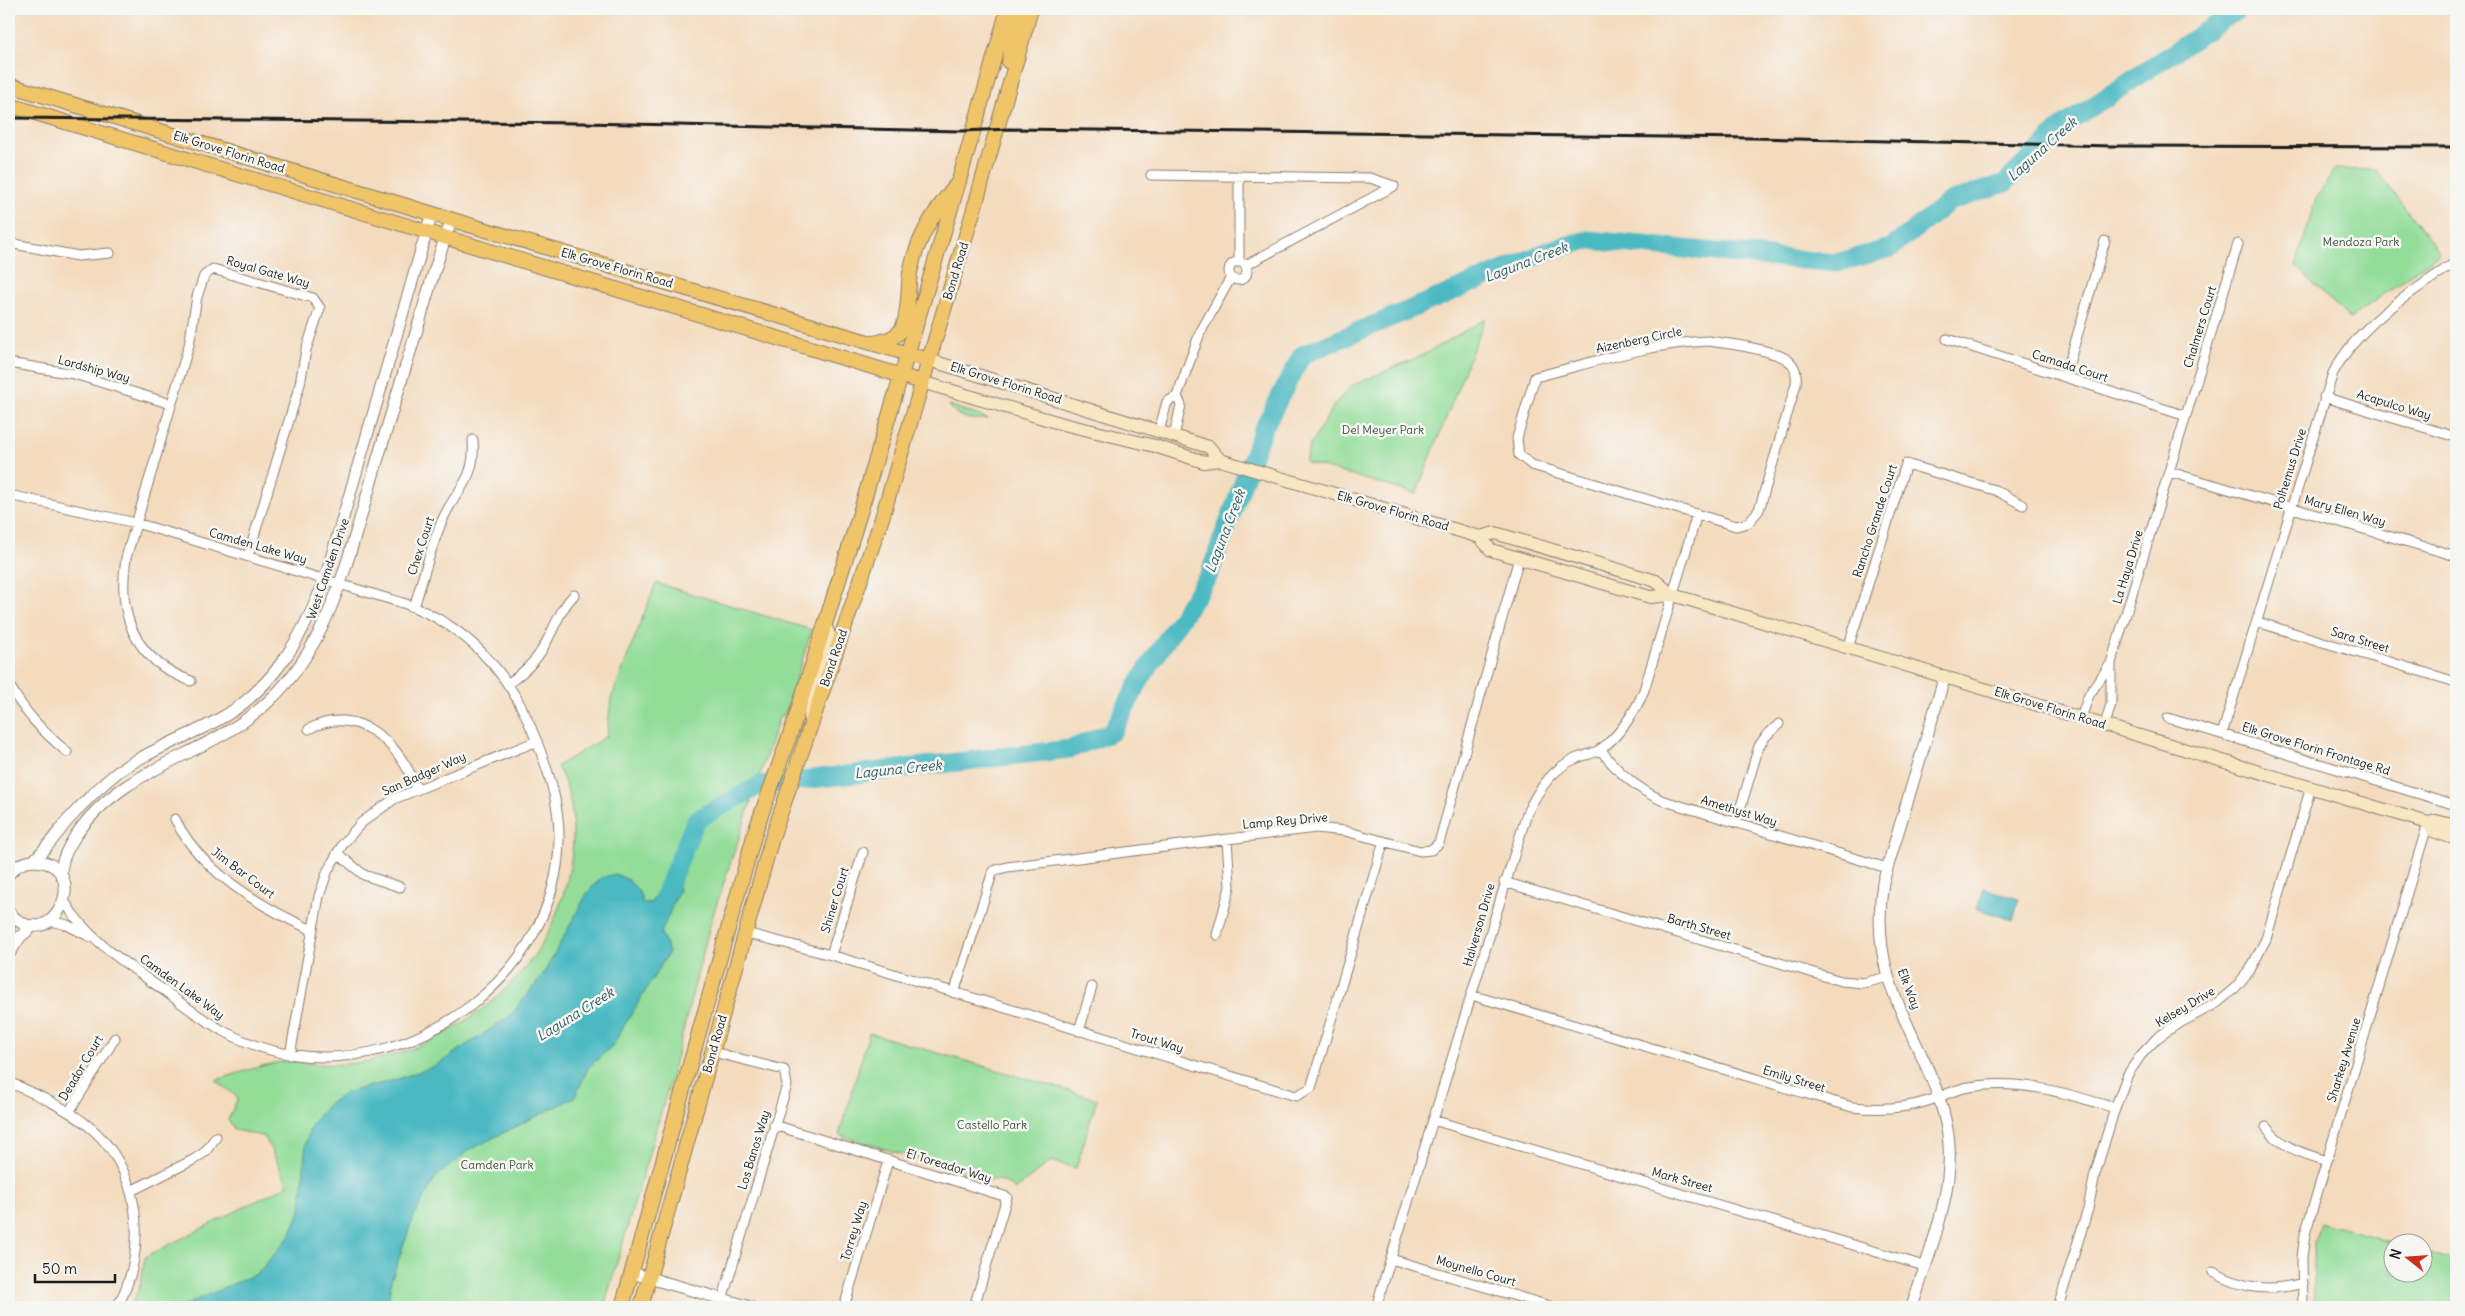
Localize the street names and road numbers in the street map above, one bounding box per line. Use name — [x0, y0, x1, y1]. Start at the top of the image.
street label: Elk Grove Florin Road — [172, 127, 287, 176]
street label: Bond Road — [940, 240, 971, 302]
street label: Elk Grove Florin Road — [559, 244, 675, 291]
street label: Royal Gate Way — [225, 252, 312, 291]
street label: Chalmers Court — [2180, 284, 2219, 370]
street label: Aizenberg Circle — [1595, 323, 1683, 356]
street label: Camada Court — [2030, 346, 2110, 385]
street label: Lordship Way — [57, 352, 132, 385]
street label: Elk Grove Florin Road — [949, 358, 1064, 407]
street label: Acapulco Way — [2355, 386, 2433, 423]
street label: Polhemus Drive — [2270, 427, 2309, 511]
street label: Rancho Grande Court — [1849, 462, 1900, 579]
street label: Elk Grove Florin Road — [1335, 487, 1451, 534]
street label: Mary Ellen Way — [2303, 492, 2388, 529]
street label: Chex Court — [404, 515, 437, 577]
street label: West Camden Drive — [303, 516, 352, 621]
street label: Camden Lake Way — [207, 524, 309, 567]
street label: La Haya Drive — [2109, 528, 2146, 606]
street label: Sara Street — [2329, 624, 2391, 655]
street label: Bond Road — [817, 627, 850, 688]
street label: Elk Grove Florin Road — [1993, 683, 2108, 732]
street label: Elk Grove Florin Frontage Rd — [2240, 719, 2392, 778]
street label: San Badger Way — [380, 748, 468, 799]
street label: Amethyst Way — [1699, 792, 1779, 829]
street label: Lamp Rey Drive — [1242, 809, 1328, 832]
street label: Jim Bar Court — [209, 844, 278, 901]
street label: Shiner Court — [817, 865, 852, 935]
street label: Halverson Drive — [1459, 882, 1498, 968]
street label: Barth Street — [1666, 910, 1733, 943]
street label: Camden Lake Way — [137, 951, 228, 1022]
street label: Elk Way — [1895, 966, 1924, 1012]
street label: Kelsey Drive — [2152, 983, 2217, 1030]
street label: Bond Road — [699, 1013, 730, 1075]
street label: Sharkey Avenue — [2324, 1016, 2364, 1104]
street label: Trout Way — [1129, 1025, 1186, 1056]
street label: Deador Court — [55, 1032, 106, 1103]
street label: Emily Street — [1761, 1062, 1827, 1095]
street label: Los Banos Way — [734, 1108, 773, 1191]
street label: El Toreador Way — [905, 1145, 994, 1186]
street label: Mark Street — [1650, 1164, 1714, 1195]
street label: Torrey Way — [837, 1199, 870, 1263]
street label: Moynello Court — [1435, 1252, 1518, 1289]

